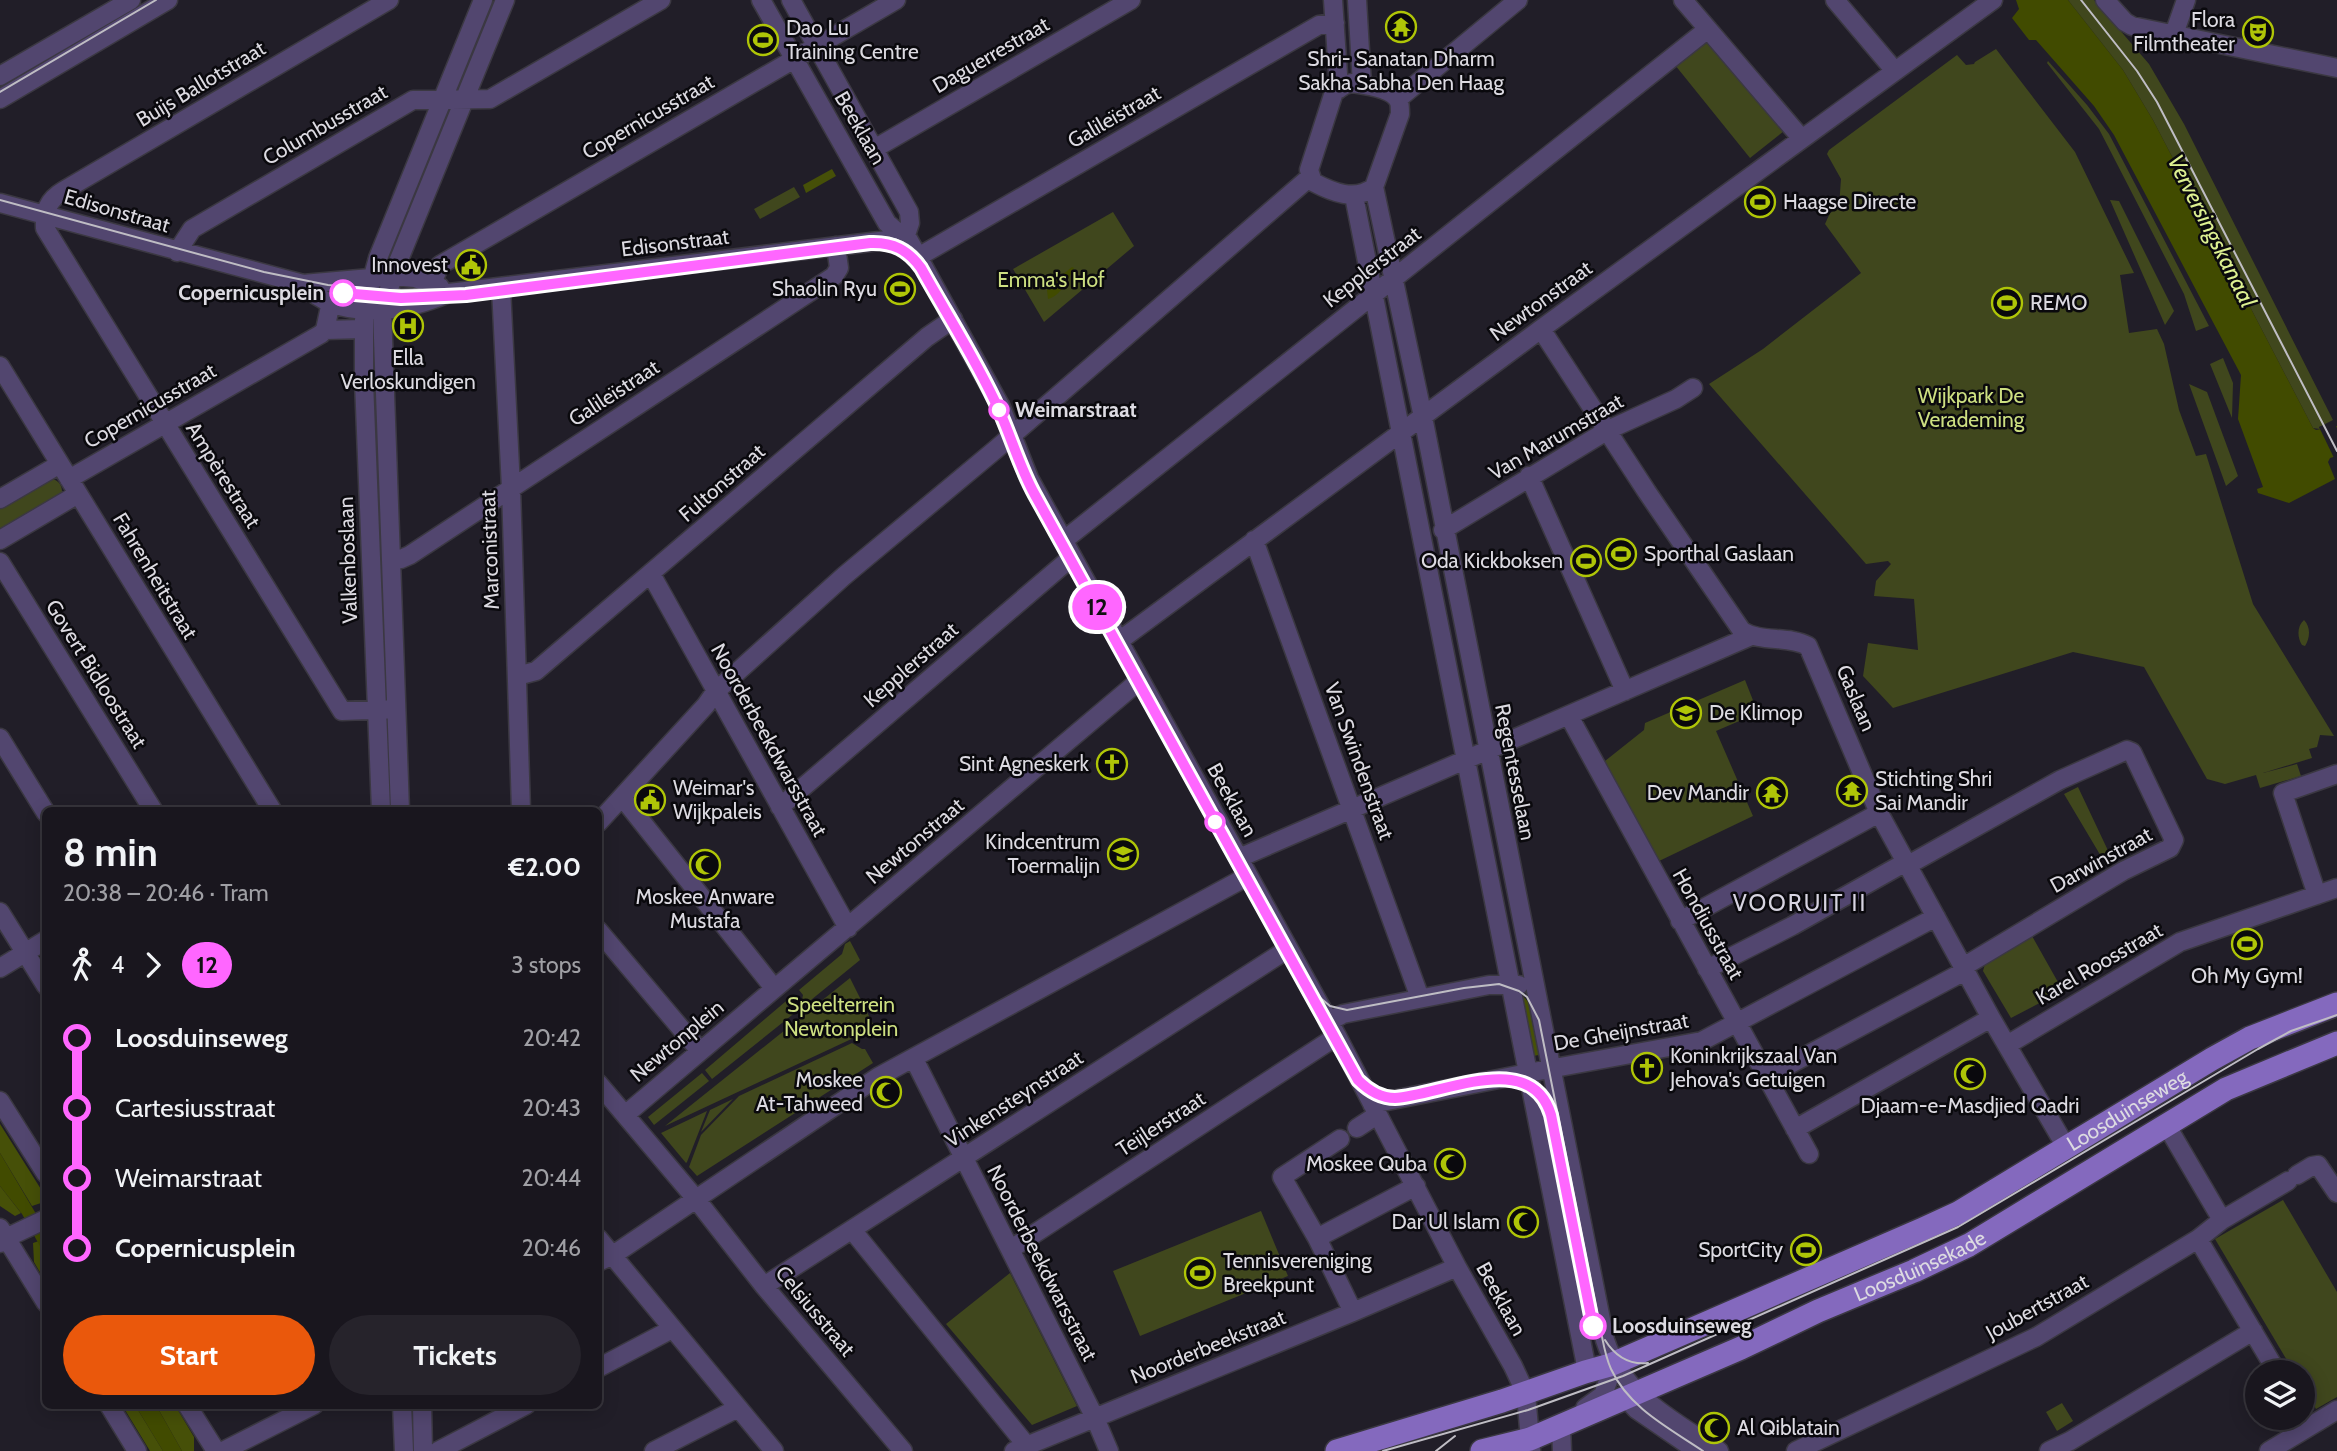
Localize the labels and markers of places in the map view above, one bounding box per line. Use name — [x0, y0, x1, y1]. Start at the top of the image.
place label: Flora Filmtheater — [2133, 7, 2235, 56]
temple icon: Shri- Sanatan Dharm Sakha Sabha Den Haag — [1384, 10, 1418, 44]
place label: Dao Lu Training Centre — [786, 15, 919, 64]
theatre icon: Flora Filmtheater — [2241, 15, 2275, 49]
sports icon: Dao Lu Training Centre — [746, 23, 780, 57]
place label: Shri- Sanatan Dharm Sakha Sabha Den Haag — [1298, 46, 1504, 95]
sports icon: Haagse Directe — [1743, 185, 1777, 219]
place label: Haagse Directe — [1783, 189, 1917, 214]
public building icon: Innovest — [454, 248, 488, 282]
place label: Innovest — [371, 252, 448, 277]
sports icon: Shaolin Ryu — [883, 272, 917, 306]
place label: Shaolin Ryu — [772, 276, 877, 301]
place label: Copernicusplein — [178, 280, 324, 305]
marker: Copernicusplein — [330, 280, 356, 306]
sports icon: REMO — [1990, 286, 2024, 320]
place label: REMO — [2030, 290, 2087, 315]
hospital icon: Ella Verloskundigen — [391, 309, 425, 343]
place label: Ella Verloskundigen — [340, 345, 476, 394]
place label: Weimarstraat — [1015, 397, 1137, 422]
marker: Weimarstraat — [989, 400, 1009, 420]
sports icon: Sporthal Gaslaan — [1604, 537, 1638, 571]
place label: Sporthal Gaslaan — [1644, 541, 1794, 566]
sports icon: Oda Kickboksen — [1569, 544, 1603, 578]
place label: Oda Kickboksen — [1421, 548, 1563, 573]
school or university icon: De Klimop — [1669, 696, 1703, 730]
place label: De Klimop — [1709, 700, 1803, 725]
church icon: Sint Agneskerk — [1095, 747, 1129, 781]
place label: Sint Agneskerk — [959, 751, 1090, 776]
place label: Stichting Shri Sai Mandir — [1875, 766, 1992, 815]
temple icon: Stichting Shri Sai Mandir — [1835, 774, 1869, 808]
place label: Weimar's Wijkpaleis — [673, 775, 762, 825]
temple icon: Dev Mandir — [1755, 776, 1789, 810]
place label: Dev Mandir — [1647, 780, 1749, 805]
public building icon: Weimar's Wijkpaleis — [633, 783, 667, 817]
unlabelled marker — [1205, 812, 1225, 832]
place label: Kindcentrum Toermalijn — [985, 829, 1100, 879]
school or university icon: Kindcentrum Toermalijn — [1106, 837, 1140, 871]
mosque icon: Moskee Anware Mustafa — [688, 848, 722, 882]
place label: Moskee Anware Mustafa — [635, 884, 775, 933]
sports icon: Oh My Gym! — [2230, 927, 2264, 961]
place label: Oh My Gym! — [2191, 963, 2303, 988]
place label: Koninkrijkszaal Van Jehova's Getuigen — [1669, 1043, 1837, 1092]
church icon: Koninkrijkszaal Van Jehova's Getuigen — [1630, 1051, 1664, 1085]
mosque icon: Djaam-e-Masdjied Qadri — [1953, 1057, 1987, 1091]
place label: Moskee At-Tahweed — [756, 1067, 863, 1116]
mosque icon: Moskee At-Tahweed — [869, 1075, 903, 1109]
place label: Djaam-e-Masdjied Qadri — [1861, 1093, 2079, 1119]
mosque icon: Moskee Quba — [1433, 1147, 1467, 1181]
place label: Moskee Quba — [1306, 1151, 1427, 1176]
mosque icon: Dar Ul Islam — [1506, 1205, 1540, 1239]
place label: Dar Ul Islam — [1392, 1209, 1500, 1234]
sports icon: SportCity — [1789, 1233, 1823, 1267]
place label: SportCity — [1698, 1237, 1783, 1262]
place label: Tennisvereniging Breekpunt — [1223, 1248, 1372, 1297]
sports icon: Tennisvereniging Breekpunt — [1183, 1256, 1217, 1290]
marker: Loosduinseweg — [1580, 1313, 1606, 1339]
place label: Loosduinseweg — [1612, 1313, 1752, 1338]
mosque icon: Al Qiblatain — [1697, 1411, 1731, 1445]
place label: Al Qiblatain — [1737, 1415, 1840, 1440]

